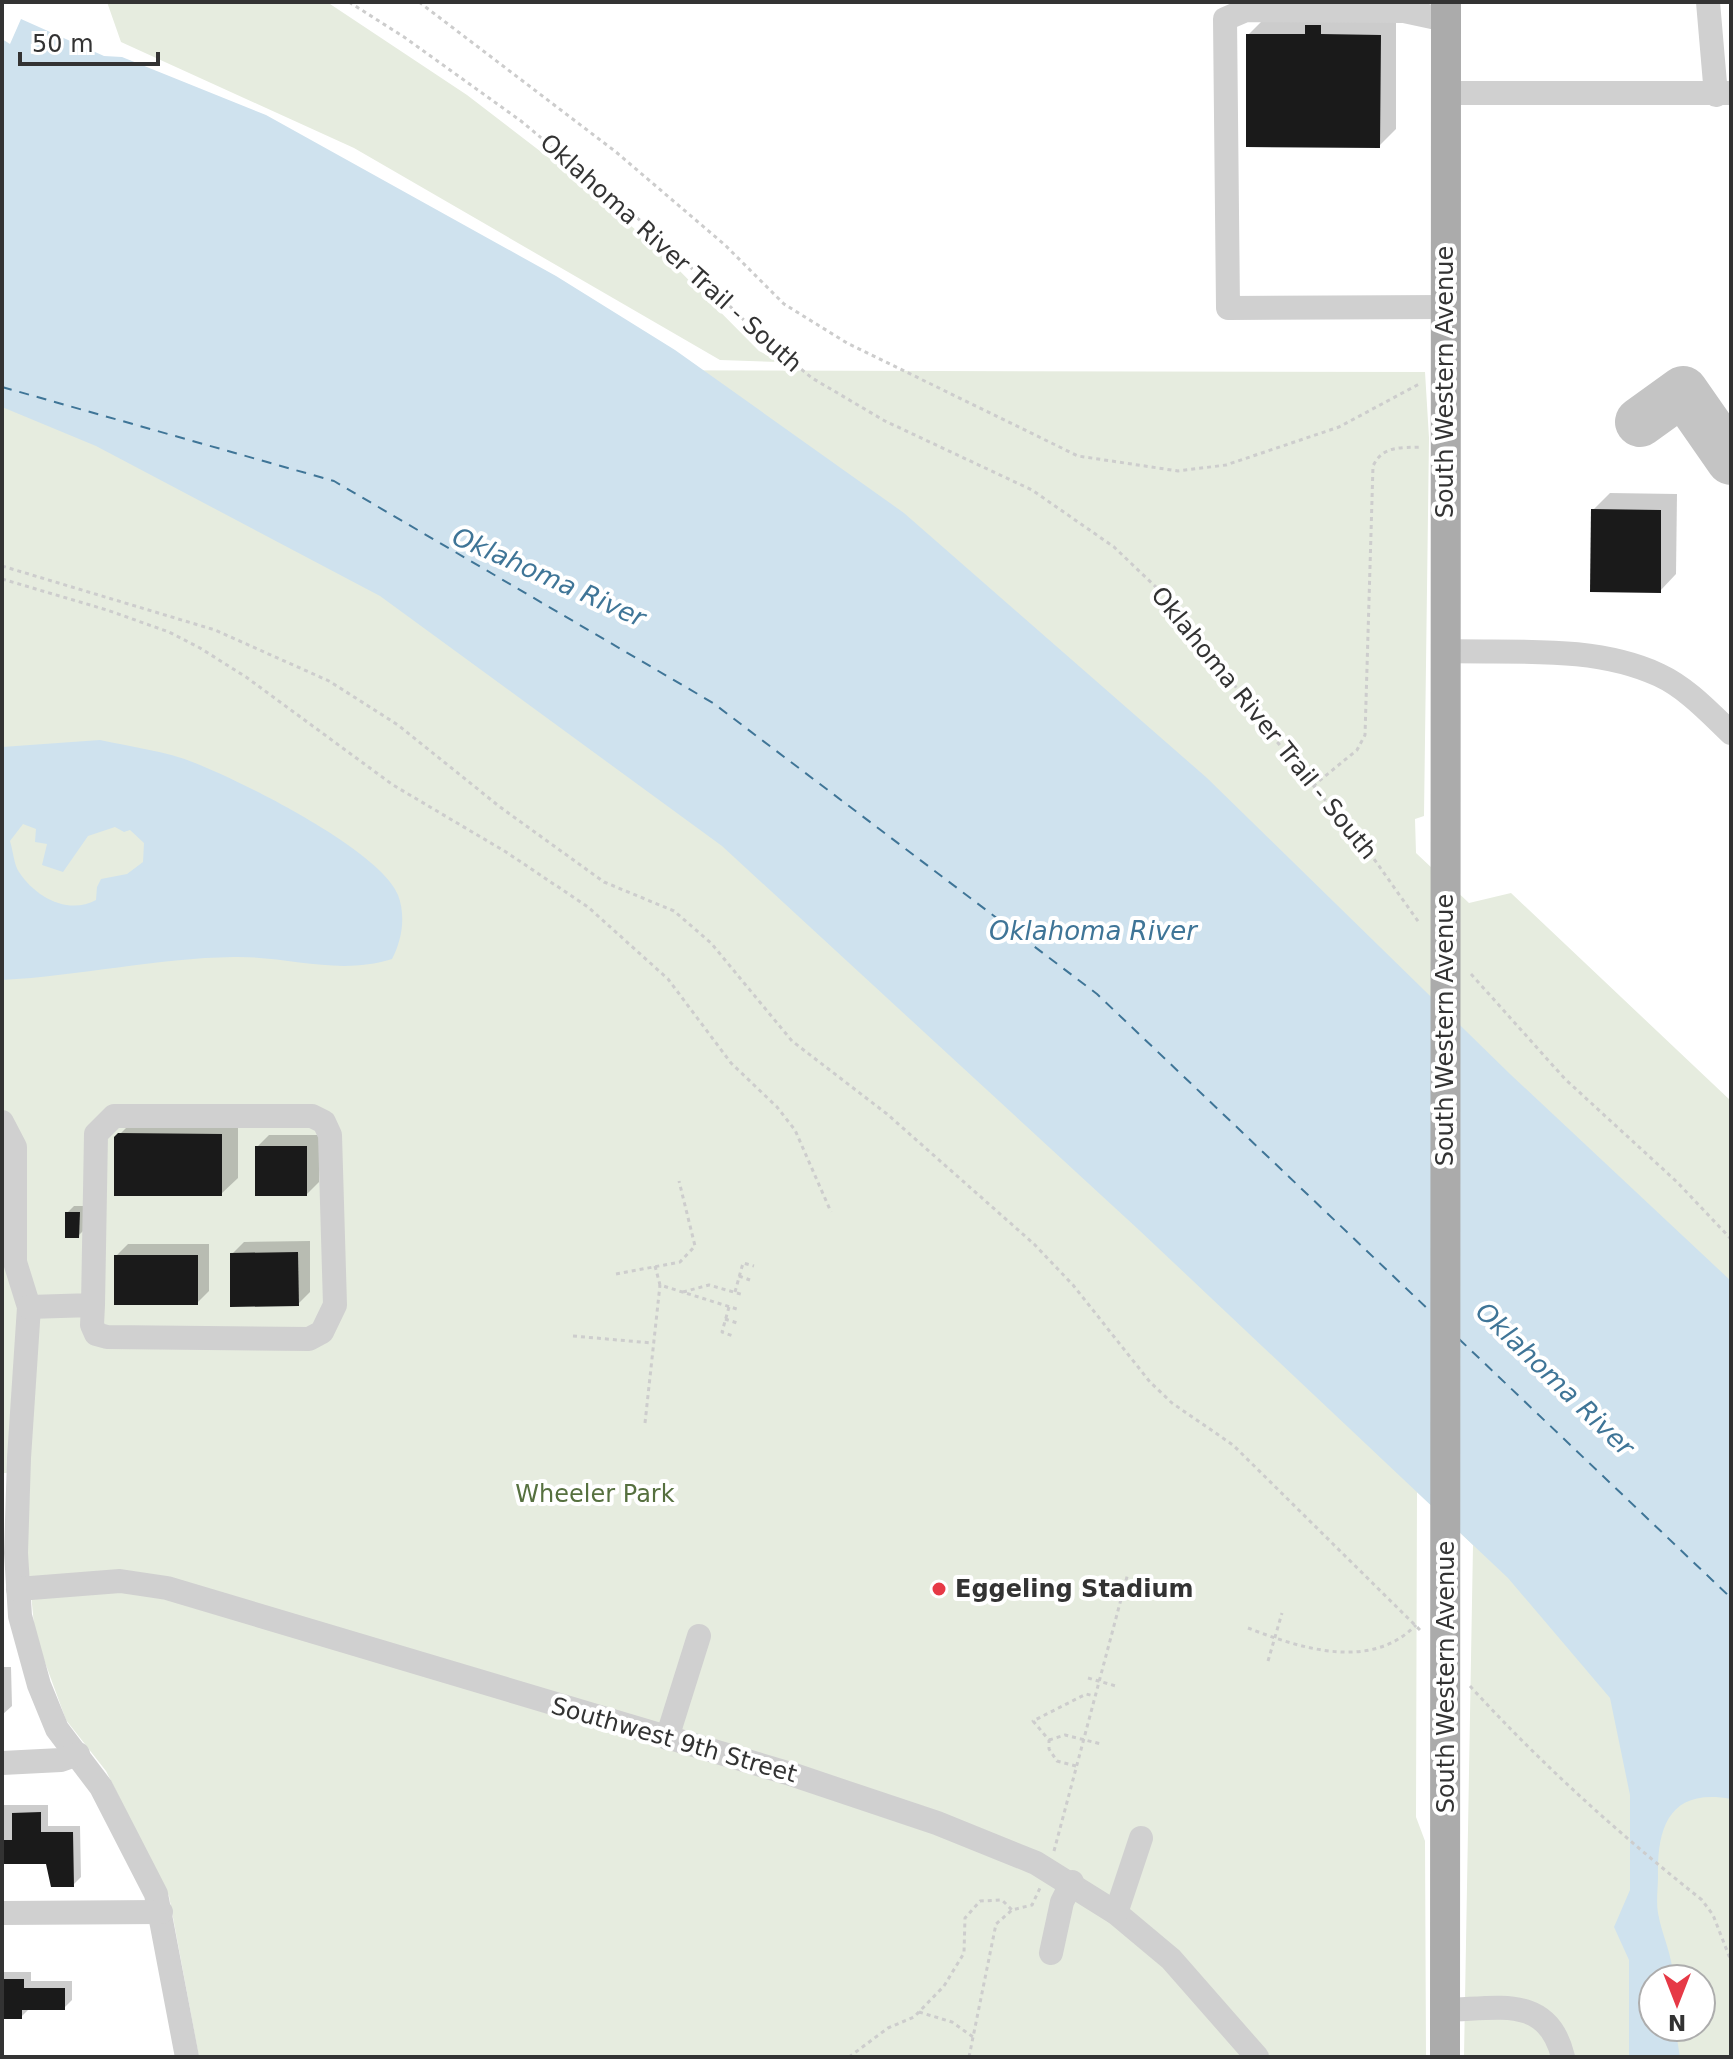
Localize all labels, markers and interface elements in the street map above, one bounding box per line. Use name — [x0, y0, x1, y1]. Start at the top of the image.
scale bar — [20, 16, 158, 66]
text: 50 m — [32, 30, 94, 58]
street label: Oklahoma River Trail - South — [534, 128, 808, 378]
street label: South Western Avenue — [1431, 246, 1459, 518]
water label: Oklahoma River — [448, 521, 652, 634]
street label: Oklahoma River Trail - South — [1145, 581, 1383, 865]
street label: South Western Avenue — [1431, 894, 1459, 1166]
water label: Oklahoma River — [989, 916, 1199, 946]
water label: Oklahoma River — [1470, 1296, 1642, 1464]
park label: Wheeler Park — [515, 1480, 675, 1508]
street label: South Western Avenue — [1432, 1541, 1460, 1813]
place label: Eggeling Stadium — [955, 1575, 1194, 1603]
marker: Eggeling Stadium — [930, 1580, 948, 1598]
street label: Southwest 9th Street — [548, 1692, 800, 1788]
north arrow — [1637, 1963, 1717, 2043]
text: N — [1668, 2010, 1686, 2035]

